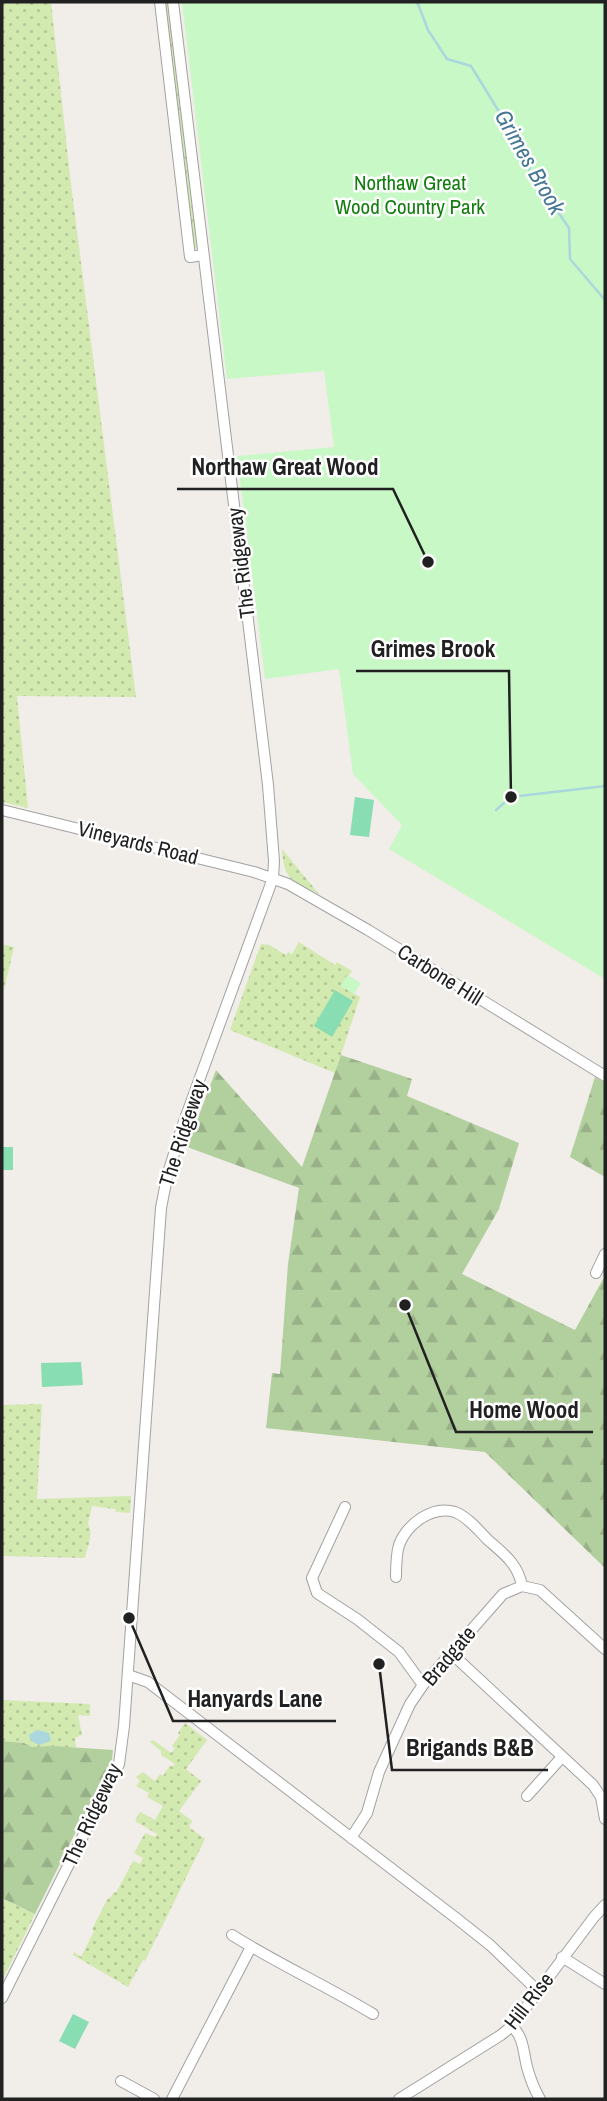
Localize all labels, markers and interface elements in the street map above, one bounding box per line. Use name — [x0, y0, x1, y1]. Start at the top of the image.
water label: Grimes Brook — [488, 104, 574, 221]
park label: Northaw Great Wood Country Park — [335, 168, 485, 221]
callout: Northaw Great Wood — [177, 445, 393, 489]
text: Northaw Great Wood — [191, 451, 379, 482]
street label: The Ridgeway — [219, 506, 262, 620]
callout: Grimes Brook — [356, 627, 509, 671]
text: Grimes Brook — [371, 633, 496, 664]
street label: Vineyards Road — [75, 814, 201, 871]
street label: Carbone Hill — [392, 937, 489, 1012]
street label: The Ridgeway — [152, 1075, 214, 1190]
callout: Home Wood — [456, 1388, 593, 1432]
text: Home Wood — [469, 1394, 579, 1425]
street label: Bradgate — [415, 1620, 482, 1692]
callout: Hanyards Lane — [173, 1677, 336, 1721]
text: Hanyards Lane — [187, 1683, 323, 1714]
callout: Brigands B&B — [392, 1726, 548, 1770]
text: Brigands B&B — [406, 1732, 534, 1763]
street label: The Ridgeway — [55, 1758, 128, 1871]
street label: Hill Rise — [497, 1966, 560, 2035]

